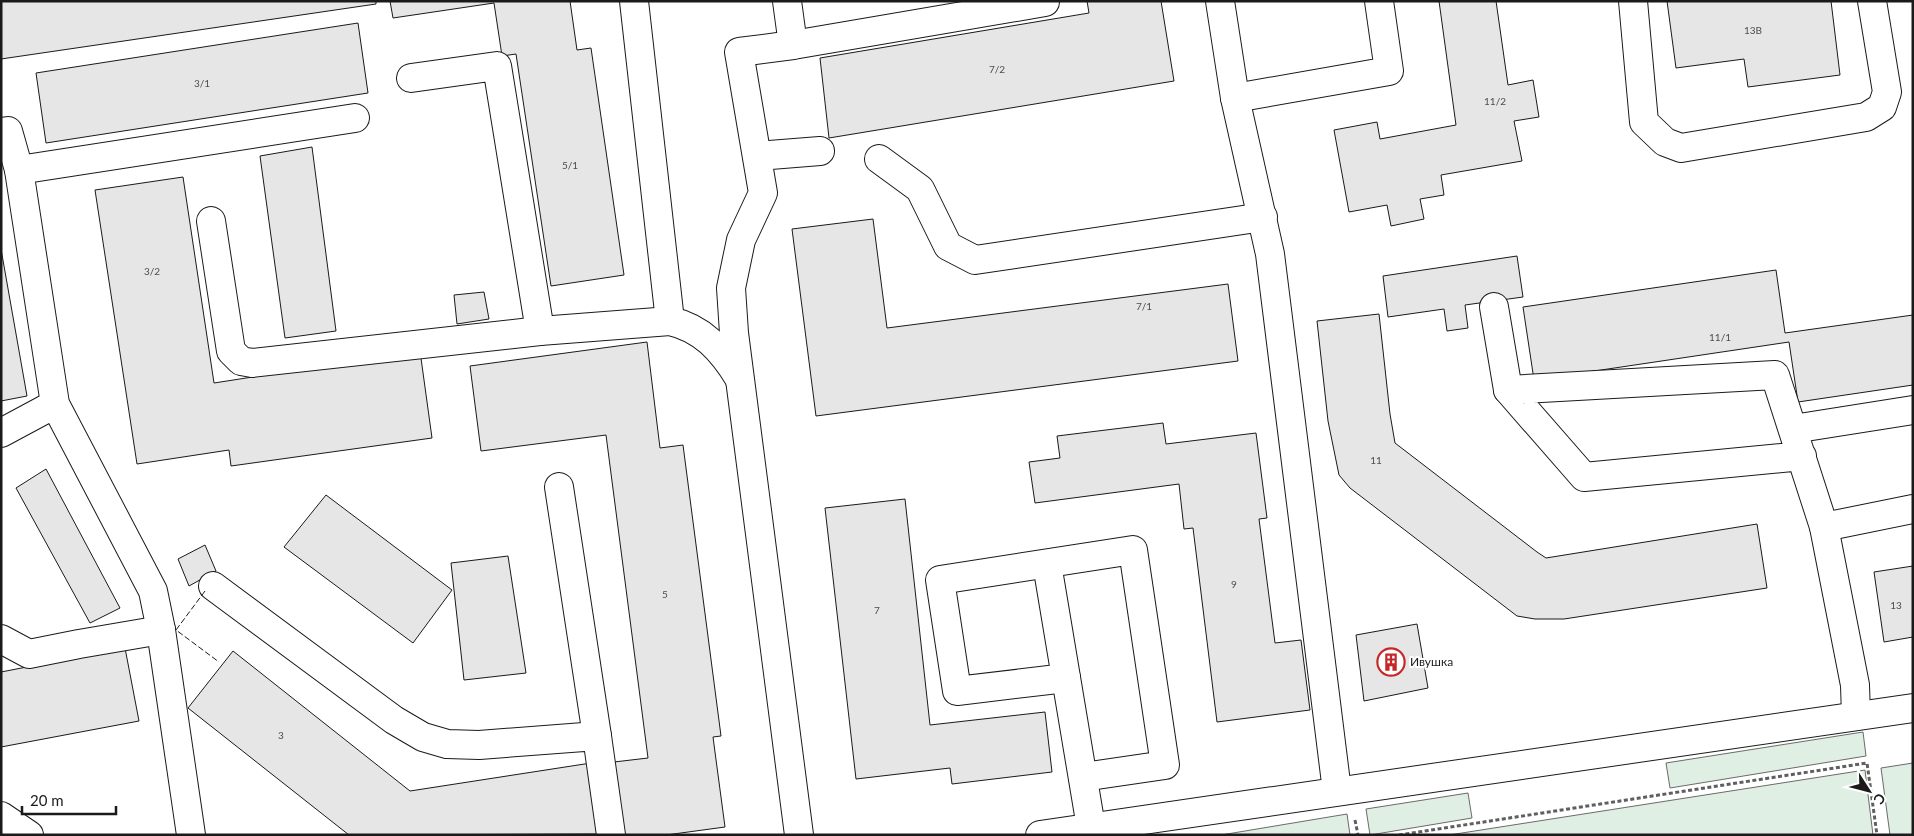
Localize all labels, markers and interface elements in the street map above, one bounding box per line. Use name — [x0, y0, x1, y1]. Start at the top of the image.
house number: 13В — [1744, 24, 1762, 36]
house number: 7/2 — [989, 63, 1005, 75]
house number: 3/1 — [194, 77, 210, 89]
house number: 11/2 — [1484, 95, 1506, 107]
house number: 5/1 — [562, 159, 578, 171]
house number: 3/2 — [144, 265, 160, 277]
house number: 7/1 — [1136, 300, 1152, 312]
house number: 11/1 — [1709, 331, 1731, 343]
house number: 11 — [1370, 454, 1382, 466]
house number: 9 — [1231, 578, 1237, 590]
house number: 5 — [662, 588, 668, 600]
house number: 13 — [1890, 599, 1902, 611]
house number: 7 — [874, 604, 880, 616]
building icon: Ивушка — [1376, 647, 1406, 677]
place label: Ивушка — [1410, 654, 1453, 669]
house number: 3 — [278, 729, 284, 741]
north arrow — [1844, 766, 1894, 816]
scale bar — [22, 784, 116, 816]
text: С — [1870, 790, 1890, 808]
text: 20 m — [30, 791, 64, 809]

